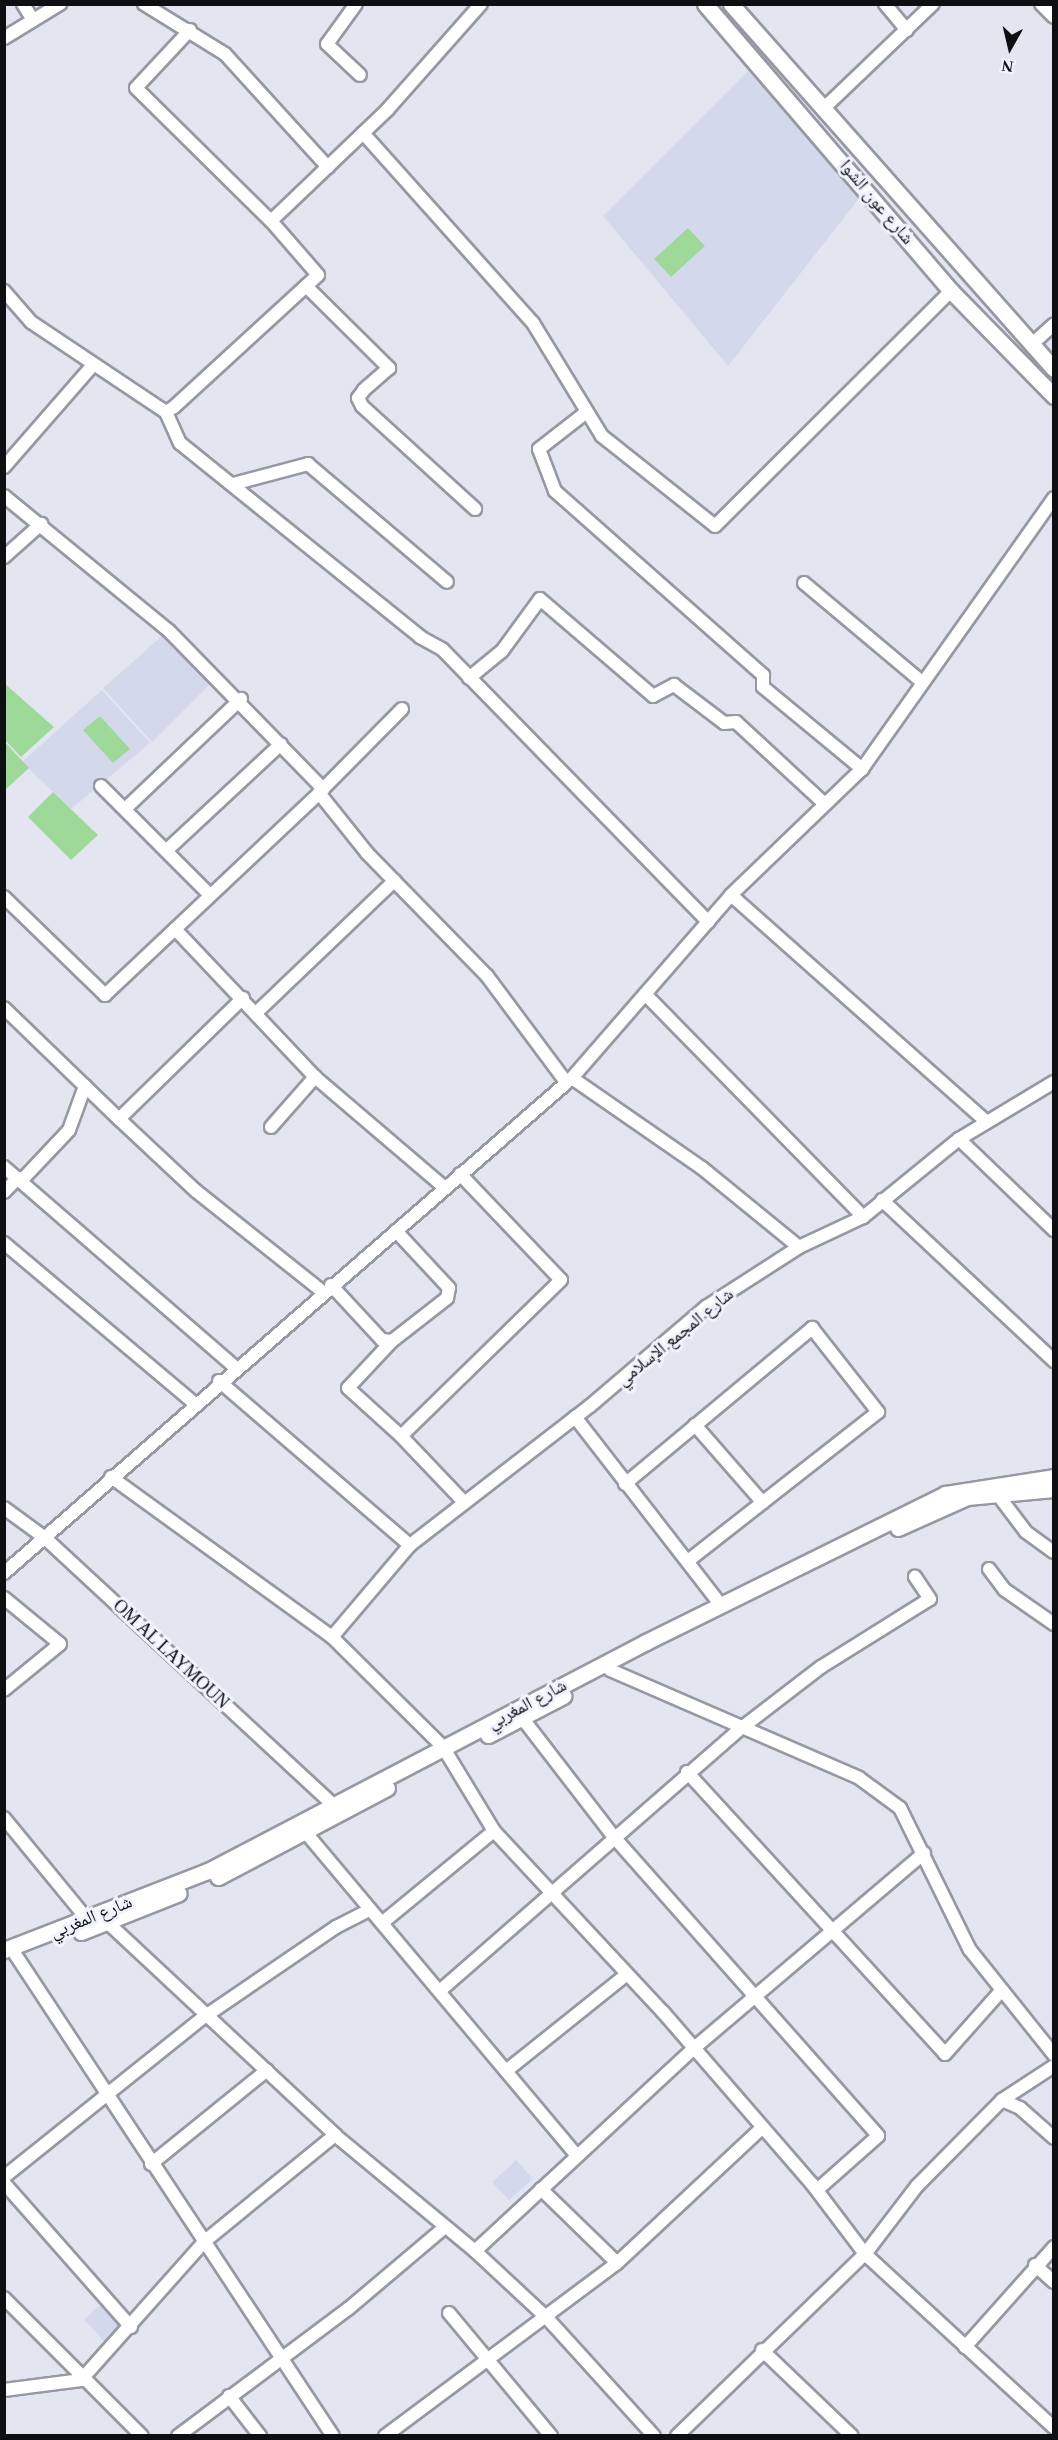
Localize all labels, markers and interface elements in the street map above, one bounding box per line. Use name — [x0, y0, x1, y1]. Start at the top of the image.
north arrow — [980, 18, 1040, 78]
text: N — [1001, 57, 1014, 76]
street label: شارع عون الشوا — [835, 155, 919, 249]
street label: شارع المجمع الإسلامي — [612, 1283, 738, 1391]
street label: OM AL LAYMOUN — [108, 1594, 234, 1714]
street label: شارع المغربي — [484, 1674, 570, 1734]
street label: شارع المغربي — [47, 1891, 135, 1943]

